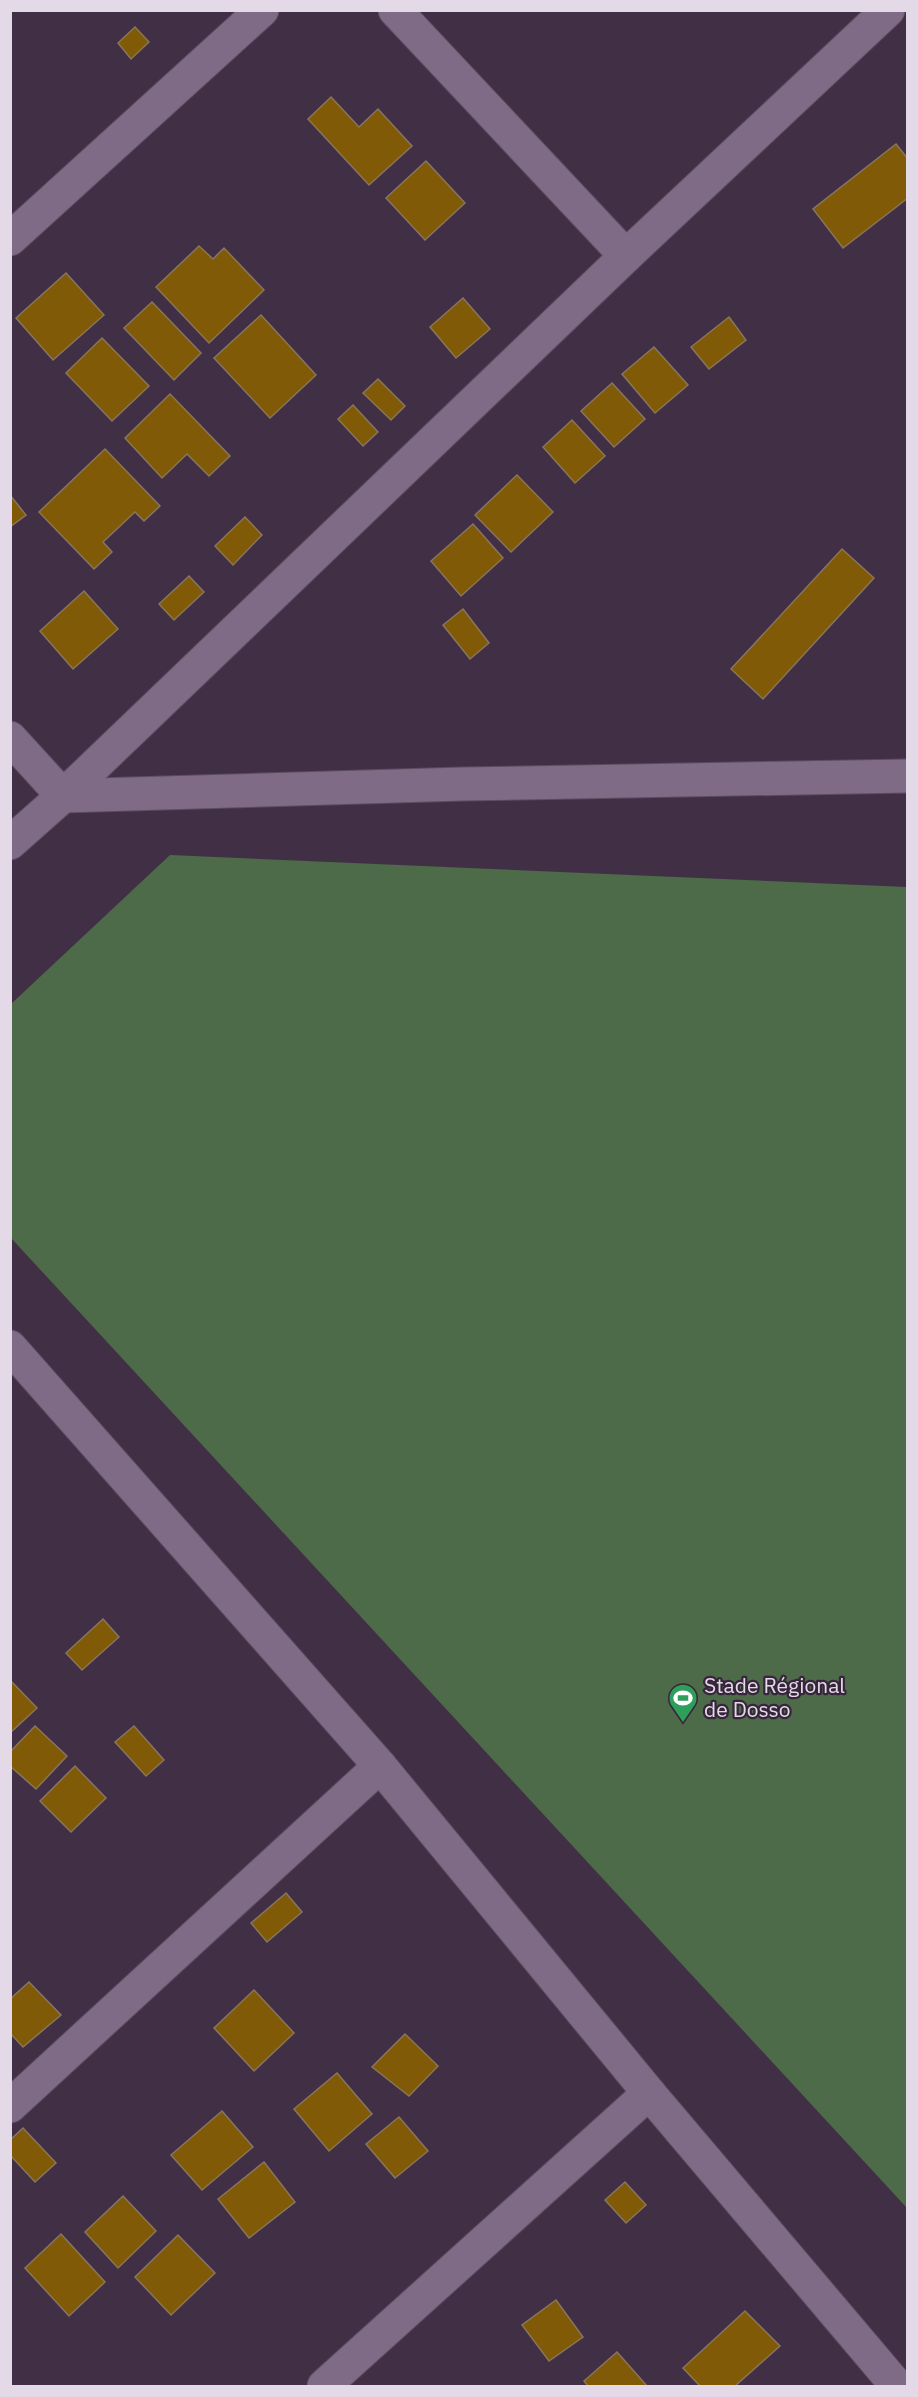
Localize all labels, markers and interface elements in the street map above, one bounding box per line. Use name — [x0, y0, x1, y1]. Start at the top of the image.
place label: Stade Régional de Dosso — [704, 1671, 845, 1723]
sports icon: Stade Régional de Dosso — [667, 1682, 699, 1724]

